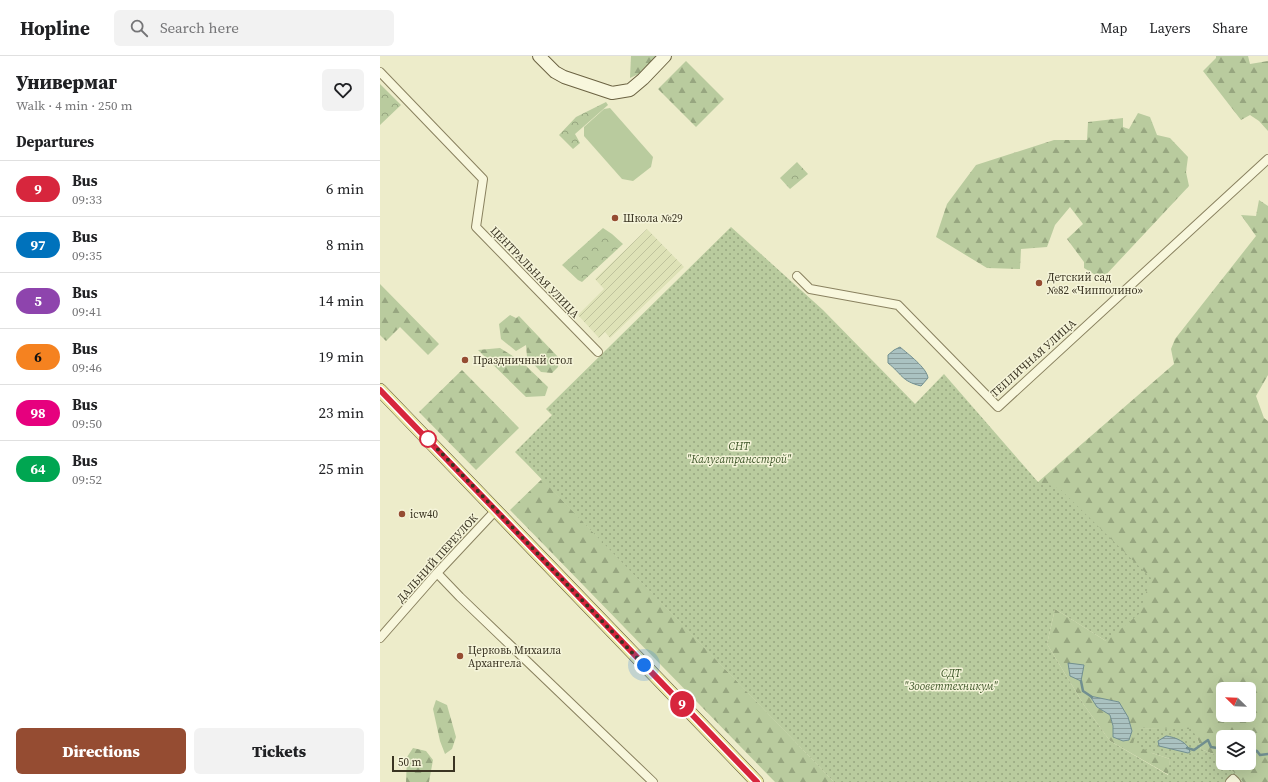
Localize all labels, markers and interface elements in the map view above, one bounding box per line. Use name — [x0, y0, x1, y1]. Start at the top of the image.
search box — [114, 10, 394, 46]
text: Hopline — [20, 15, 90, 41]
icon: search — [128, 17, 150, 39]
text: Search here — [160, 17, 239, 38]
text: Map — [1100, 18, 1127, 38]
text: Layers — [1149, 18, 1191, 38]
text: Share — [1213, 18, 1248, 38]
text: Универмаг — [16, 69, 117, 95]
button: heart — [322, 69, 364, 111]
text: Walk · 4 min · 250 m — [16, 97, 132, 114]
text: Departures — [16, 131, 94, 152]
text: Bus — [72, 170, 98, 191]
text: 6 min — [326, 178, 364, 199]
text: 9 — [34, 179, 42, 199]
text: 09:33 — [72, 191, 102, 208]
place label: Школа №29 — [623, 211, 683, 226]
marker: Школа №29 — [610, 213, 620, 223]
street label: ЦЕНТРАЛЬНАЯ УЛИЦА — [487, 223, 583, 322]
text: Bus — [72, 226, 98, 247]
text: 8 min — [326, 234, 364, 255]
text: 97 — [30, 235, 46, 255]
text: 09:35 — [72, 247, 102, 264]
place label: Детский сад №82 «Чипполино» — [1047, 270, 1143, 298]
marker: Детский сад №82 «Чипполино» — [1034, 278, 1044, 288]
text: Bus — [72, 282, 98, 303]
text: 14 min — [318, 290, 364, 311]
text: 5 — [34, 291, 42, 311]
text: 09:41 — [72, 303, 102, 320]
street label: ТЕПЛИЧНАЯ УЛИЦА — [987, 316, 1080, 401]
text: Bus — [72, 338, 98, 359]
text: 19 min — [318, 346, 364, 367]
text: 6 — [34, 347, 42, 367]
place label: Праздничный стол — [473, 353, 573, 368]
marker: Праздничный стол — [460, 355, 470, 365]
text: 09:46 — [72, 359, 102, 376]
text: Bus — [72, 394, 98, 415]
text: 23 min — [318, 402, 364, 423]
text: 98 — [30, 403, 46, 423]
text: 09:50 — [72, 415, 102, 432]
unlabelled marker — [419, 430, 437, 448]
park label: СНТ "Калугатрансстрой" — [687, 439, 792, 467]
text: Bus — [72, 450, 98, 471]
text: 25 min — [318, 458, 364, 479]
text: 64 — [30, 459, 46, 479]
text: 09:52 — [72, 471, 102, 488]
place label: icw40 — [410, 507, 439, 522]
marker: icw40 — [397, 509, 407, 519]
street label: ДАЛЬНИЙ ПЕРЕУЛОК — [393, 510, 482, 606]
place label: Церковь Михаила Архангела — [468, 643, 561, 671]
marker: Церковь Михаила Архангела — [455, 651, 465, 661]
your location — [634, 655, 654, 675]
park label: СДТ "Зооветтехникум" — [904, 666, 998, 694]
north arrow — [1216, 682, 1256, 722]
map controls — [1216, 682, 1256, 770]
line badge: 9 — [669, 691, 695, 717]
text: 9 — [678, 694, 686, 714]
button: Directions — [16, 728, 186, 774]
button: Tickets — [194, 728, 364, 774]
button: layers — [1216, 730, 1256, 770]
scale bar — [392, 754, 455, 773]
text: 50 m — [398, 755, 421, 770]

